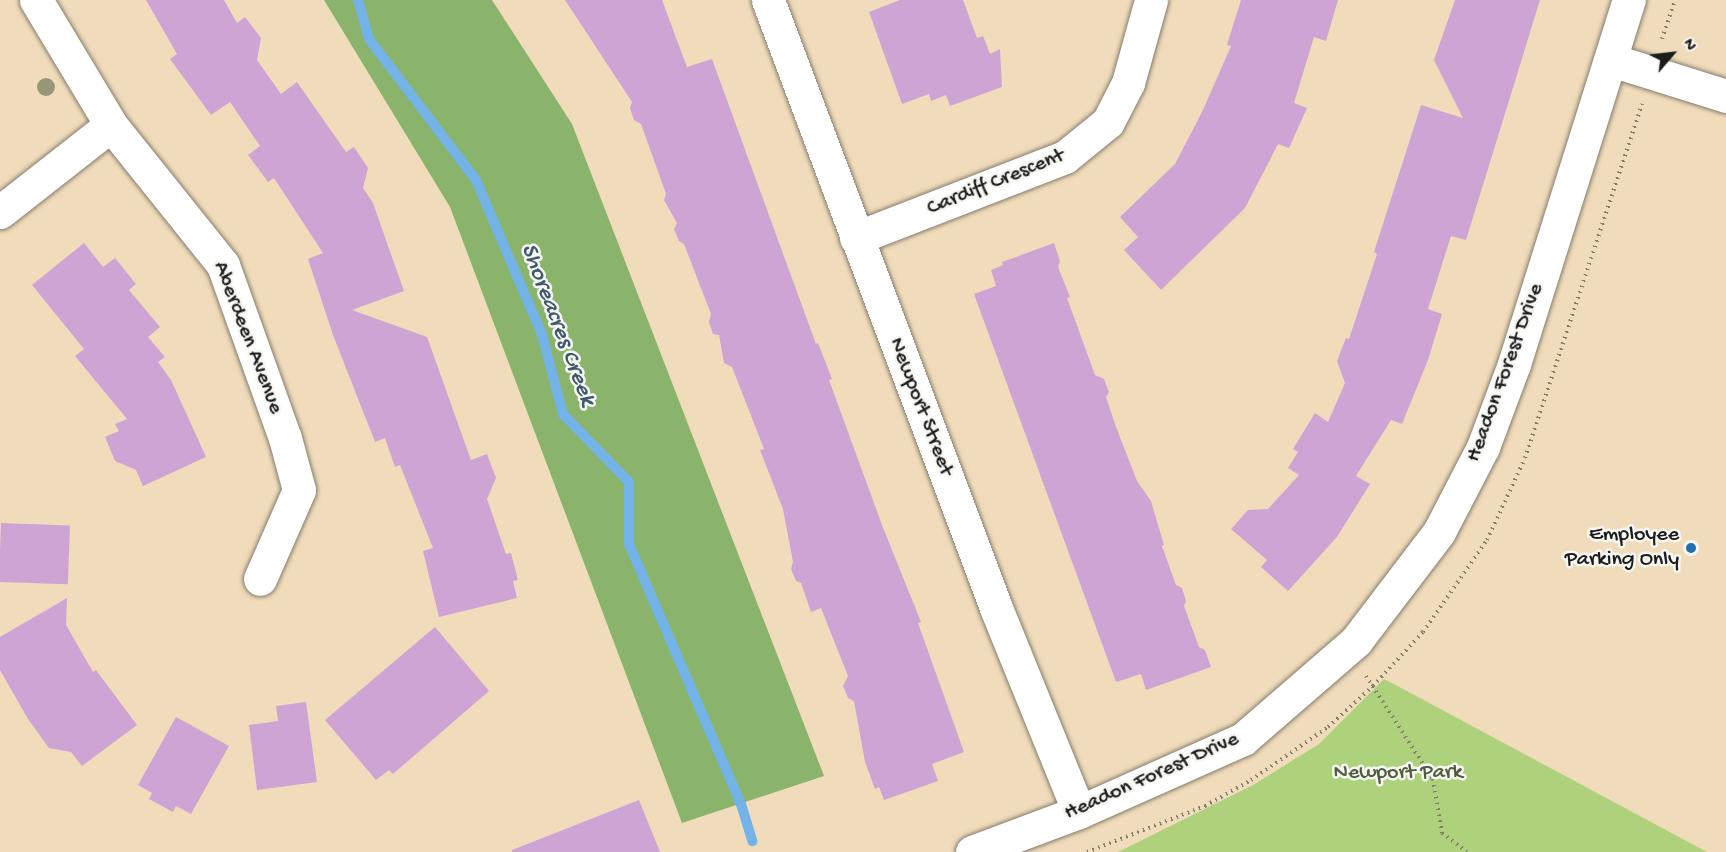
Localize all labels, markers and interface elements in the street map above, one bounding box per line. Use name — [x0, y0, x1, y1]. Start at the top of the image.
north arrow — [1642, 24, 1702, 84]
text: N — [1677, 36, 1699, 54]
street label: Cardiff Crescent — [924, 143, 1068, 223]
water label: Shoreacres Creek — [513, 240, 601, 410]
street label: Aberdeen Avenue — [206, 258, 288, 418]
street label: Headon Forest Drive — [1461, 280, 1551, 466]
street label: Newport Street — [882, 334, 958, 480]
place label: Employee Parking Only — [1565, 522, 1679, 574]
marker: Employee Parking Only — [1684, 541, 1698, 555]
street label: Headon Forest Drive — [1061, 727, 1243, 827]
park label: Newport Park — [1334, 761, 1462, 787]

